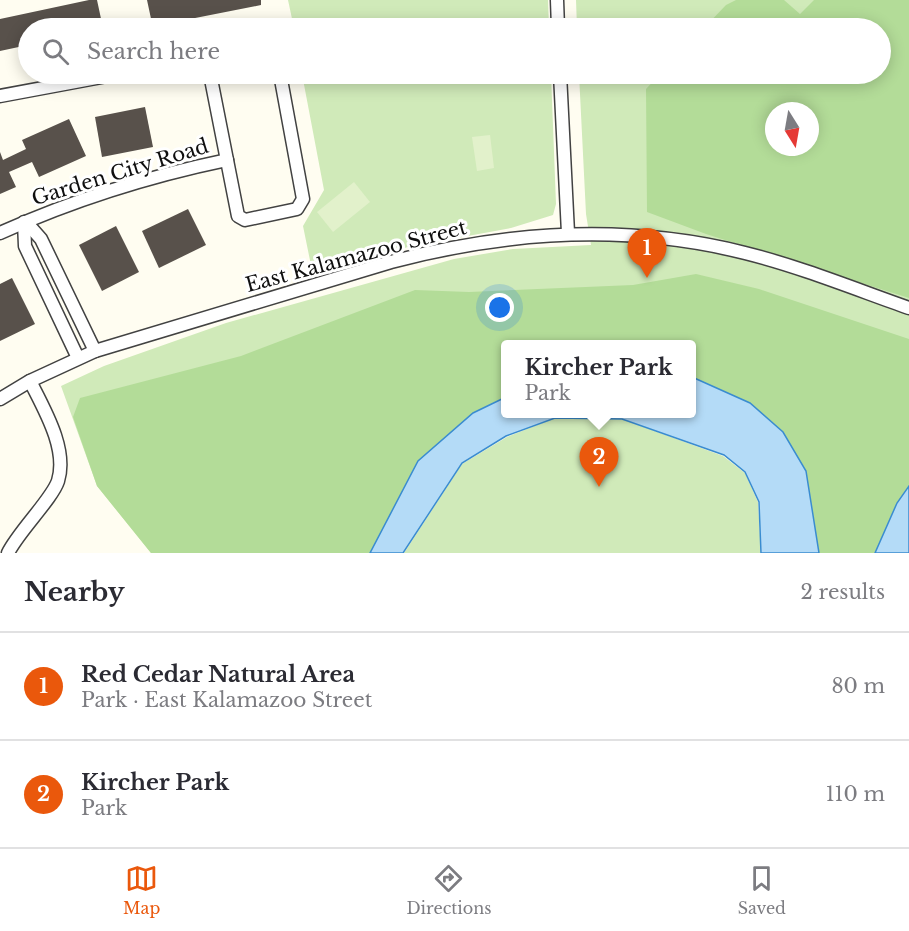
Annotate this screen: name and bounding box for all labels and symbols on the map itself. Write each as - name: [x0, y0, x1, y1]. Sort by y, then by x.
- north arrow: [765, 102, 819, 156]
- street label: Garden City Road: [29, 134, 211, 210]
- street label: East Kalamazoo Street: [243, 215, 470, 297]
- pin: 1: [628, 228, 666, 278]
- your location: [485, 293, 514, 322]
- pin: 2: [580, 438, 618, 487]

